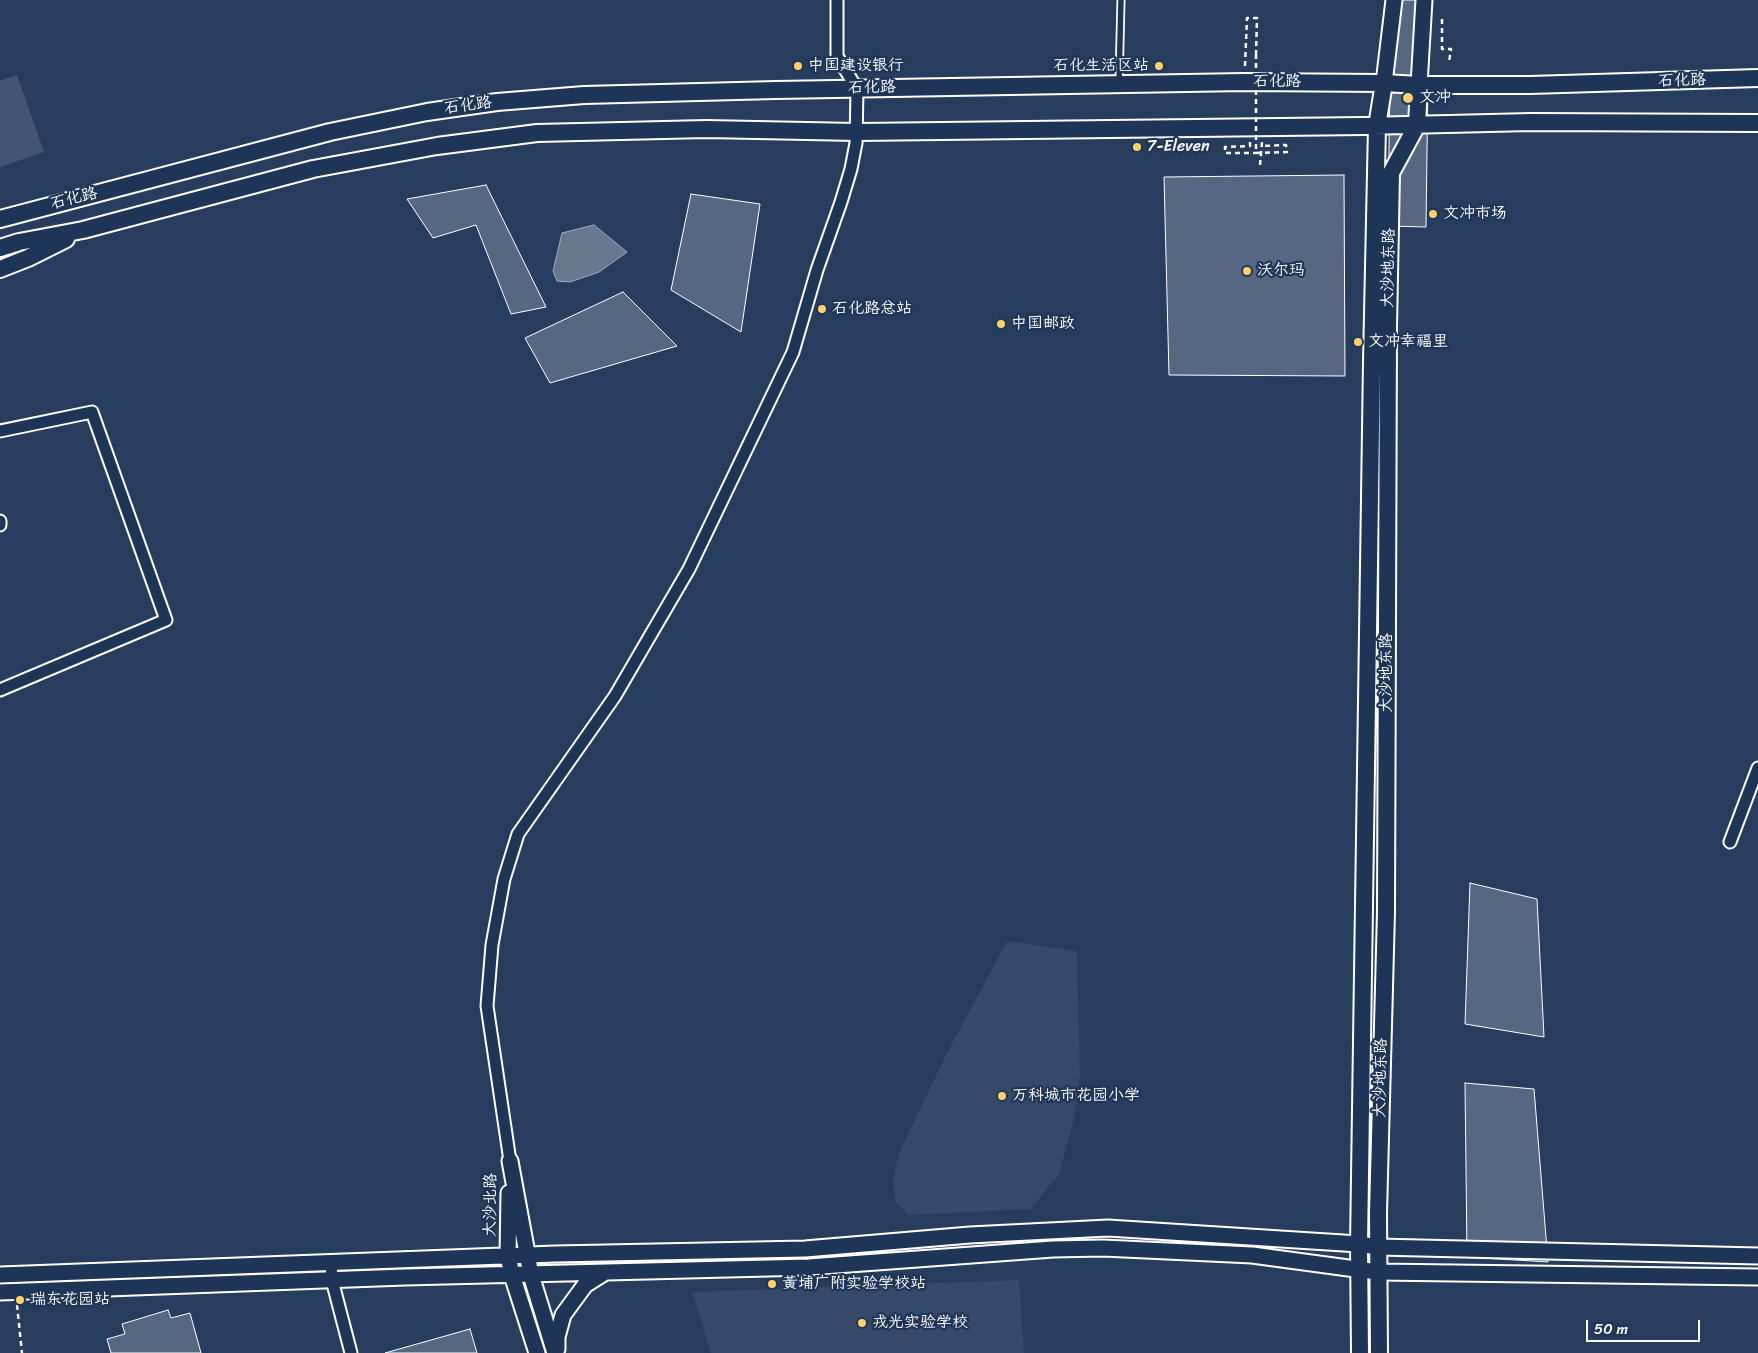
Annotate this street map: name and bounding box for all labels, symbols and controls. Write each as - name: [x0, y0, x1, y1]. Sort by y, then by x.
- place label: 中国建设银行: [808, 56, 904, 76]
- place label: 石化生活区站: [1053, 56, 1149, 76]
- marker: 中国建设银行: [792, 60, 804, 72]
- marker: 石化生活区站: [1153, 60, 1165, 72]
- street label: 石化路: [1658, 71, 1706, 91]
- street label: 石化路: [1253, 72, 1301, 92]
- street label: 石化路: [848, 78, 896, 98]
- place label: 文冲: [1419, 88, 1451, 108]
- marker: 文冲: [1401, 91, 1415, 105]
- street label: 石化路: [443, 93, 493, 119]
- place label: 7-Eleven: [1147, 137, 1210, 157]
- marker: 7-Eleven: [1131, 141, 1143, 153]
- street label: 石化路: [48, 184, 100, 214]
- place label: 文冲市场: [1443, 204, 1507, 224]
- marker: 文冲市场: [1427, 208, 1439, 220]
- street label: 大沙地东路: [1379, 228, 1399, 308]
- place label: 沃尔玛: [1257, 261, 1305, 281]
- marker: 沃尔玛: [1241, 265, 1253, 277]
- place label: 石化路总站: [832, 299, 912, 319]
- marker: 石化路总站: [816, 303, 828, 315]
- place label: 中国邮政: [1011, 314, 1075, 334]
- marker: 中国邮政: [995, 318, 1007, 330]
- place label: 文冲幸福里: [1368, 332, 1448, 352]
- marker: 文冲幸福里: [1352, 336, 1364, 348]
- street label: 大沙地东路: [1377, 633, 1397, 713]
- street label: 大沙地东路: [1371, 1038, 1391, 1118]
- place label: 万科城市花园小学: [1012, 1086, 1140, 1106]
- marker: 万科城市花园小学: [996, 1090, 1008, 1102]
- street label: 大沙北路: [481, 1173, 501, 1237]
- place label: 黄埔广附实验学校站: [782, 1274, 926, 1294]
- marker: 黄埔广附实验学校站: [766, 1278, 778, 1290]
- place label: 瑞东花园站: [30, 1290, 110, 1310]
- marker: 瑞东花园站: [14, 1294, 26, 1306]
- scale bar: [1588, 1310, 1702, 1342]
- place label: 戎光实验学校: [872, 1313, 968, 1333]
- text: 50 m: [1594, 1316, 1628, 1342]
- marker: 戎光实验学校: [856, 1317, 868, 1329]

